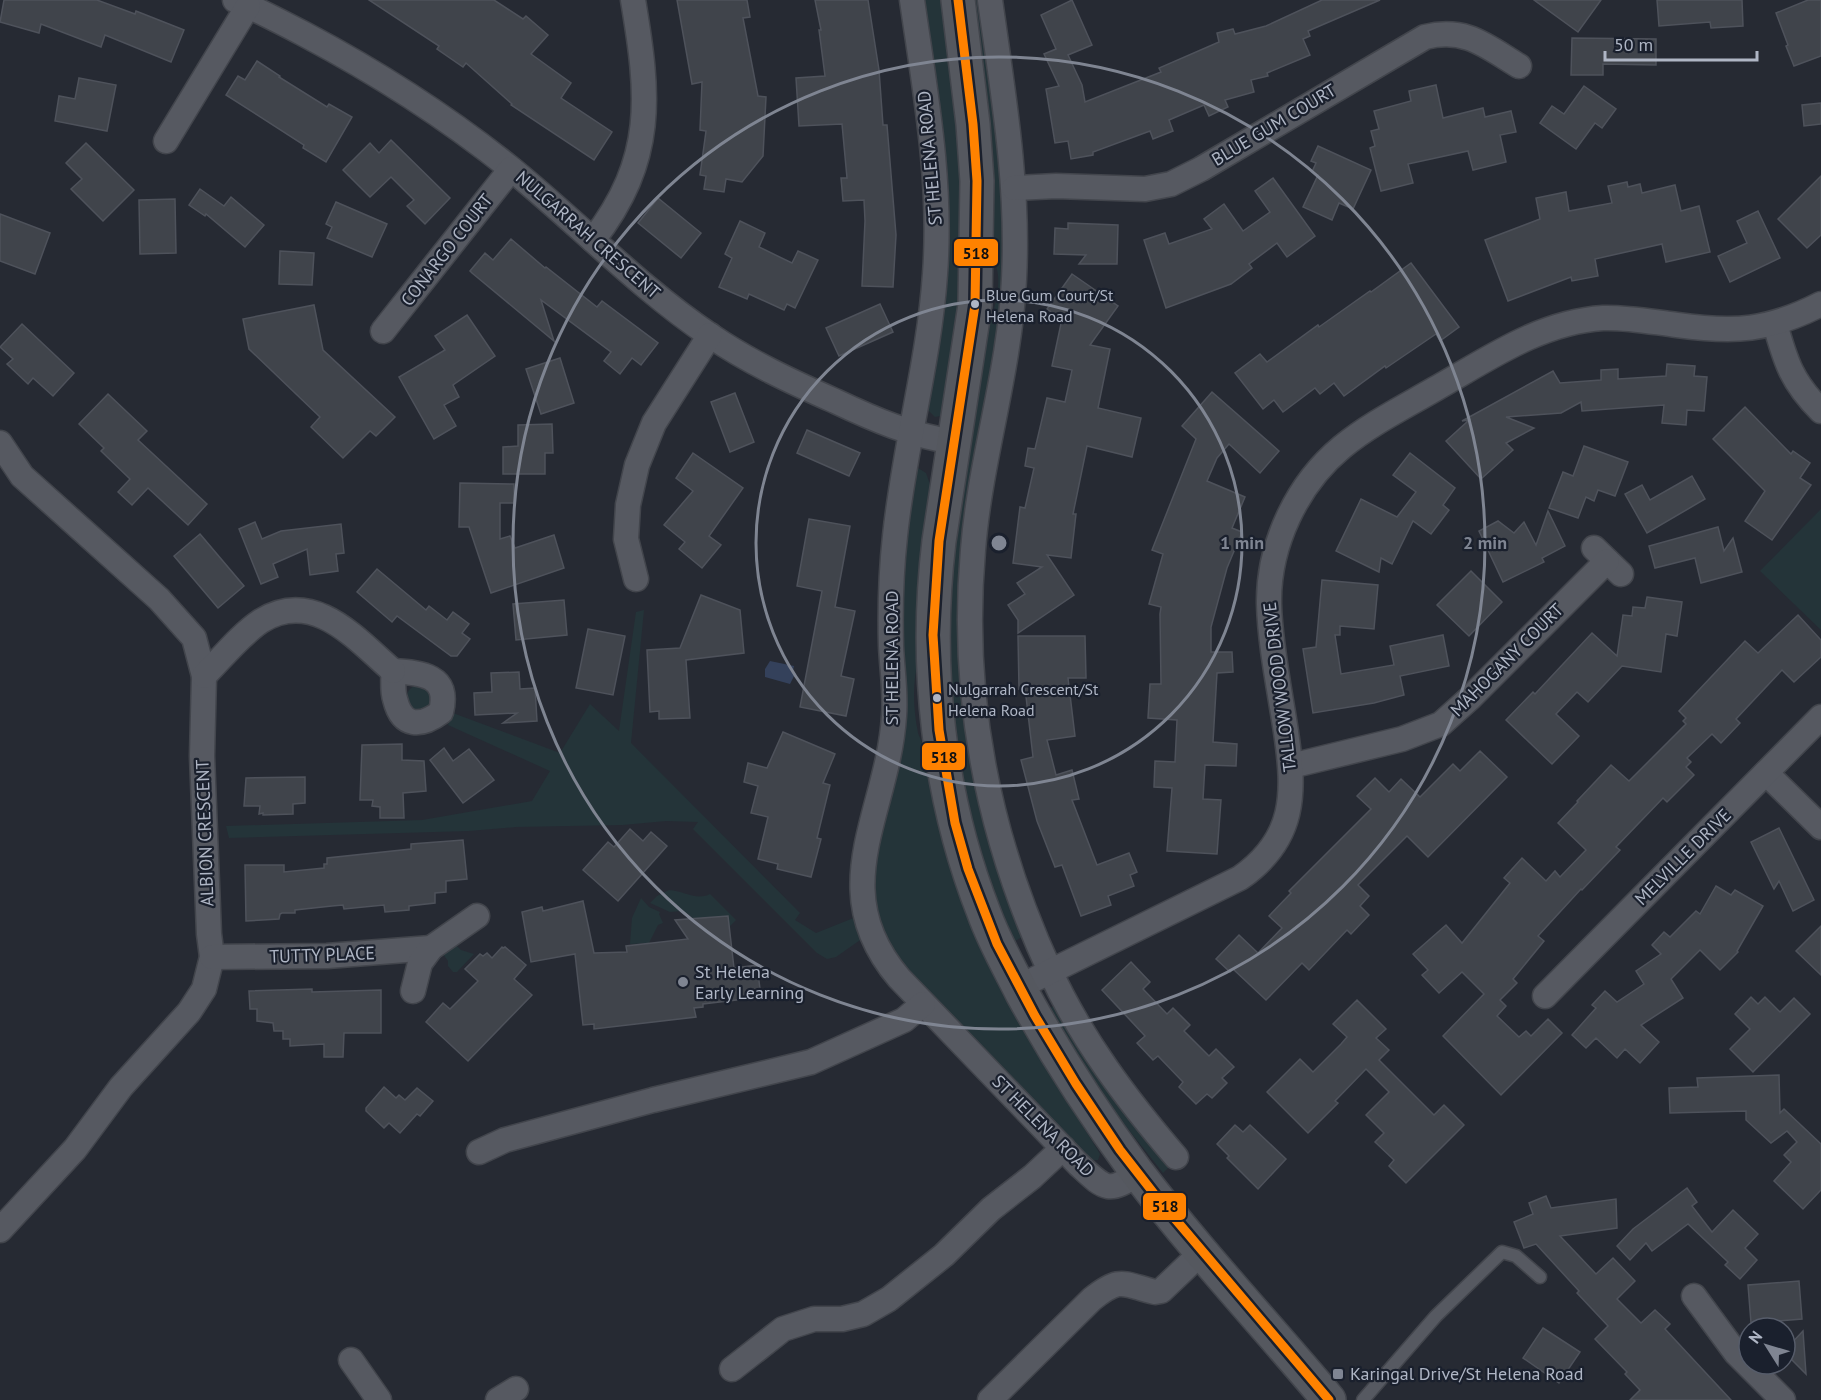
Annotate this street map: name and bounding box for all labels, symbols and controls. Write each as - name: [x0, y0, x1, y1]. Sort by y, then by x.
- scale bar: [1605, 24, 1756, 62]
- text: 50 m: [1614, 33, 1653, 56]
- street label: BLUE GUM COURT: [1207, 78, 1340, 171]
- street label: ST HELENA ROAD: [912, 90, 947, 226]
- street label: NULGARRAH CRESCENT: [511, 166, 665, 304]
- street label: CONARGO COURT: [396, 189, 498, 310]
- line badge: 518: [953, 238, 999, 267]
- text: 518: [962, 243, 990, 263]
- place label: Blue Gum Court/St Helena Road: [986, 285, 1114, 326]
- marker: Blue Gum Court/St Helena Road: [969, 298, 981, 310]
- text: 1 min: [1220, 531, 1264, 554]
- text: 2 min: [1463, 531, 1507, 554]
- centre of rings: [989, 533, 1009, 553]
- street label: ST HELENA ROAD: [880, 590, 903, 726]
- street label: MAHOGANY COURT: [1445, 598, 1568, 721]
- street label: TALLOW WOOD DRIVE: [1258, 601, 1301, 773]
- place label: Nulgarrah Crescent/St Helena Road: [948, 679, 1099, 720]
- marker: Nulgarrah Crescent/St Helena Road: [931, 692, 943, 704]
- line badge: 518: [921, 742, 966, 771]
- text: 518: [930, 747, 958, 767]
- street label: ALBION CRESCENT: [190, 759, 219, 907]
- street label: MELVILLE DRIVE: [1629, 803, 1736, 910]
- street label: TUTTY PLACE: [269, 941, 375, 968]
- place label: St Helena Early Learning: [695, 960, 804, 1004]
- marker: St Helena Early Learning: [676, 975, 690, 989]
- street label: ST HELENA ROAD: [987, 1070, 1099, 1182]
- line badge: 518: [1142, 1192, 1187, 1221]
- text: 518: [1151, 1196, 1179, 1216]
- north arrow: [1737, 1316, 1797, 1376]
- text: N: [1744, 1327, 1766, 1347]
- place label: Karingal Drive/St Helena Road: [1350, 1362, 1583, 1385]
- marker: Karingal Drive/St Helena Road: [1331, 1367, 1345, 1381]

